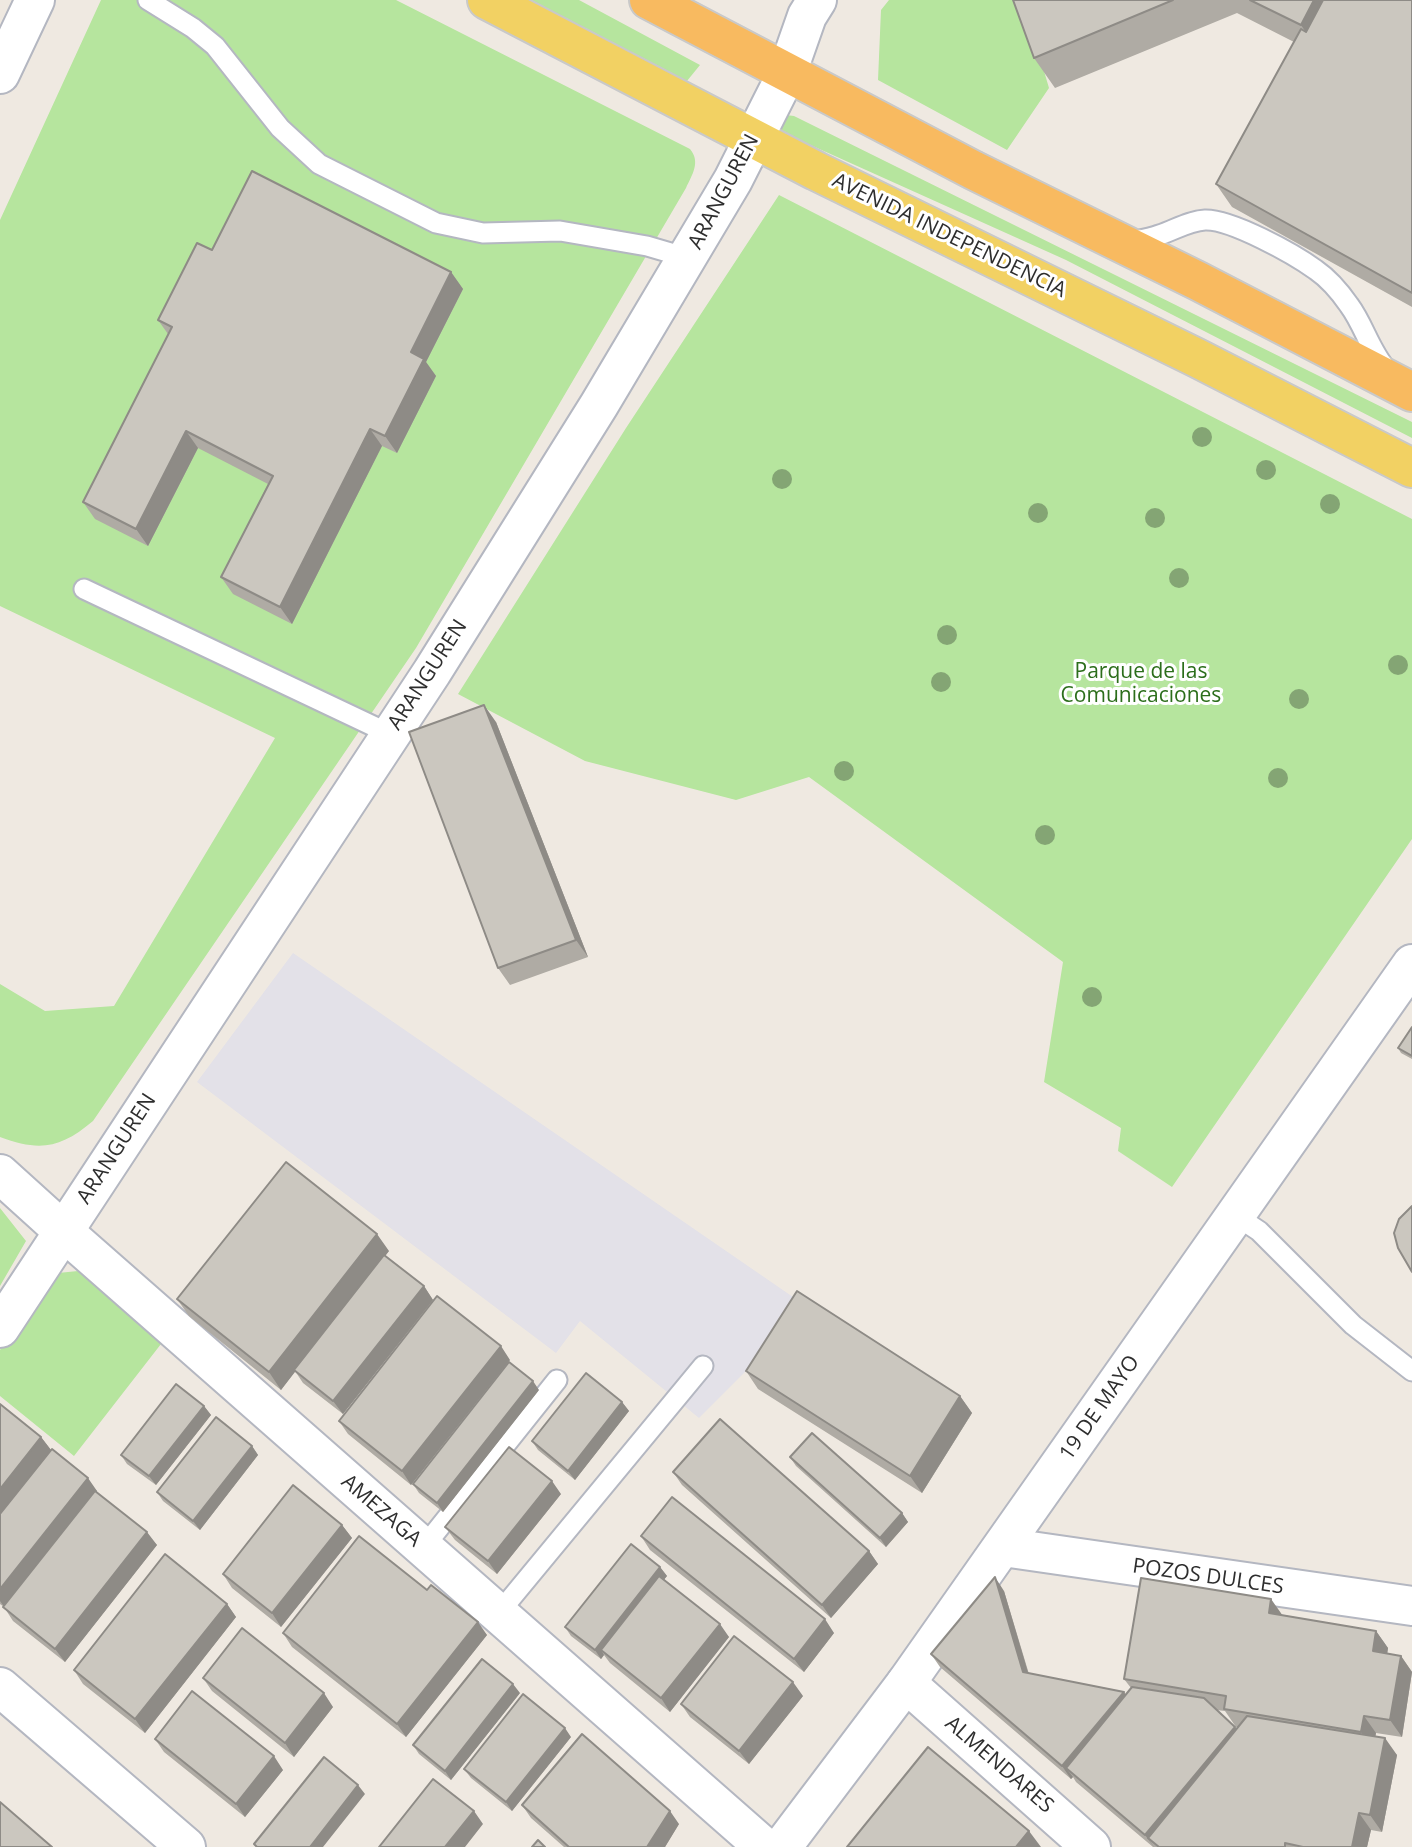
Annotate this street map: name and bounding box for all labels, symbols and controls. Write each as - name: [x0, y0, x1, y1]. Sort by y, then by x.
- street label: ARANGUREN: [683, 130, 765, 254]
- street label: AVENIDA INDEPENDENCIA: [828, 168, 1070, 304]
- street label: ARANGUREN: [383, 615, 473, 735]
- park label: Parque de las Comunicaciones: [1061, 659, 1221, 709]
- street label: ARANGUREN: [72, 1089, 162, 1209]
- street label: 19 DE MAYO: [1055, 1351, 1145, 1465]
- street label: AMEZAGA: [336, 1469, 426, 1553]
- street label: POZOS DULCES: [1131, 1554, 1285, 1600]
- street label: ALMENDARES: [940, 1711, 1058, 1819]

